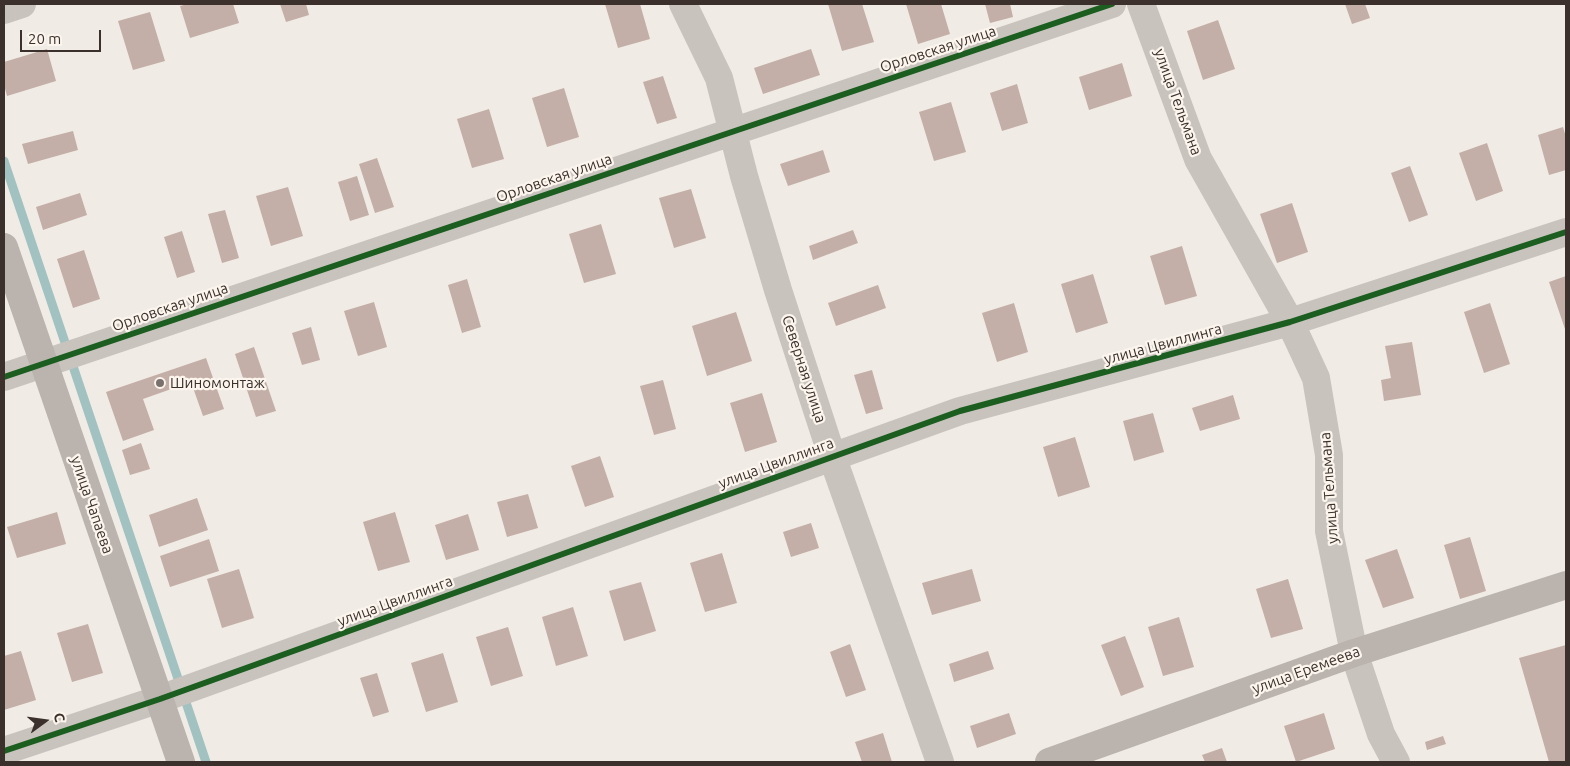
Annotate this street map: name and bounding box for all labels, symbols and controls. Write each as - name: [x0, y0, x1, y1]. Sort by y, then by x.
- scale bar: [22, 20, 104, 52]
- street label: Орловская улица: [878, 22, 998, 76]
- text: 20 m: [28, 30, 61, 47]
- street label: улица Тельмана: [1150, 46, 1206, 158]
- street label: Орловская улица: [494, 150, 614, 206]
- street label: Орловская улица: [110, 279, 230, 335]
- street label: Северная улица: [778, 313, 830, 425]
- street label: улица Цвиллинга: [1102, 320, 1224, 368]
- place label: Шиномонтаж: [170, 374, 265, 392]
- marker: Шиномонтаж: [154, 377, 166, 389]
- street label: улица Тельмана: [1316, 431, 1342, 545]
- street label: улица Цвиллинга: [716, 434, 836, 492]
- street label: улица Чапаева: [67, 454, 117, 556]
- street label: улица Цвиллинга: [335, 572, 455, 630]
- street label: улица Еремеева: [1250, 642, 1362, 698]
- north arrow: [20, 696, 70, 746]
- text: С: [51, 711, 68, 724]

